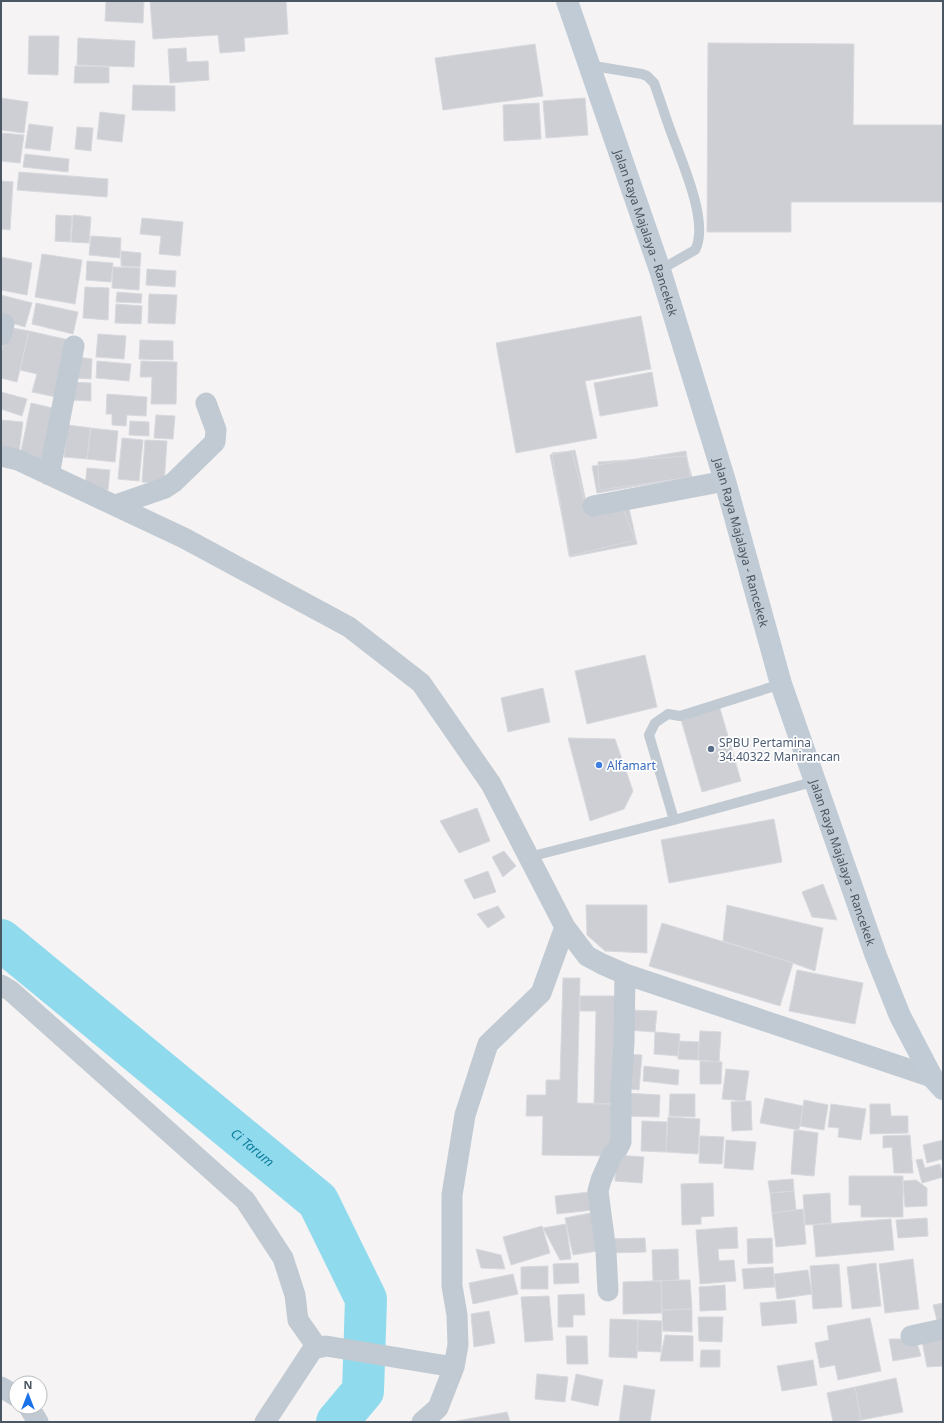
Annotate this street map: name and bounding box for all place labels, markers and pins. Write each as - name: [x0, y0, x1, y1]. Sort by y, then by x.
- place label: SPBU Pertamina 34.40322 Manirancan: [719, 734, 840, 765]
- marker: SPBU Pertamina 34.40322 Manirancan: [706, 744, 716, 754]
- place label: Alfamart: [607, 757, 657, 774]
- marker: Alfamart: [594, 760, 604, 770]

